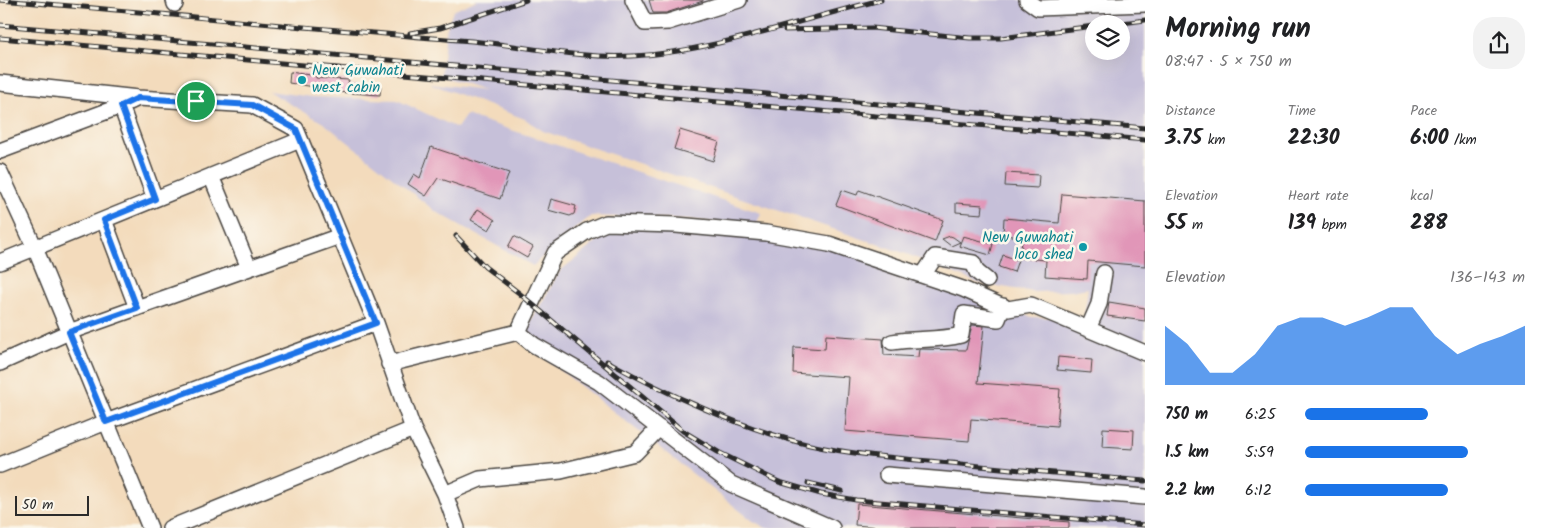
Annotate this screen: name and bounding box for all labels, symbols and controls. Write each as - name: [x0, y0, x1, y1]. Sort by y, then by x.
- text: Morning run: [1165, 7, 1311, 52]
- map controls: [1085, 15, 1130, 60]
- button: layers: [1085, 15, 1130, 60]
- button: share: [1473, 17, 1525, 69]
- text: 08:47 · 5 × 750 m: [1165, 49, 1292, 74]
- place label: New Guwahati west cabin: [312, 59, 404, 100]
- marker: New Guwahati west cabin: [296, 74, 308, 86]
- pin: [175, 80, 217, 122]
- icon: arrive: [182, 87, 210, 115]
- text: Distance: [1165, 100, 1215, 122]
- text: Time: [1288, 100, 1316, 122]
- text: Pace: [1410, 100, 1437, 122]
- text: 3.75: [1165, 122, 1202, 155]
- text: 22:30: [1288, 122, 1340, 155]
- text: 6:00: [1410, 122, 1448, 155]
- text: km: [1202, 129, 1225, 151]
- text: /km: [1448, 129, 1477, 151]
- text: Elevation: [1165, 185, 1218, 207]
- text: Heart rate: [1288, 185, 1349, 207]
- text: kcal: [1410, 185, 1433, 207]
- text: 55: [1165, 207, 1186, 240]
- text: 139: [1288, 207, 1316, 240]
- text: 288: [1410, 207, 1447, 240]
- text: m: [1186, 214, 1203, 236]
- text: bpm: [1316, 214, 1347, 236]
- place label: New Guwahati loco shed: [982, 226, 1074, 267]
- marker: New Guwahati loco shed: [1077, 241, 1089, 253]
- text: Elevation: [1165, 265, 1226, 290]
- text: 136–143 m: [1450, 265, 1525, 290]
- text: 750 m: [1165, 402, 1208, 427]
- text: 6:25: [1245, 402, 1276, 427]
- text: 1.5 km: [1165, 440, 1209, 465]
- text: 5:59: [1245, 440, 1274, 465]
- text: 2.2 km: [1165, 478, 1215, 503]
- text: 6:12: [1245, 478, 1272, 503]
- scale bar: [15, 493, 89, 516]
- text: 50 m: [22, 494, 53, 516]

